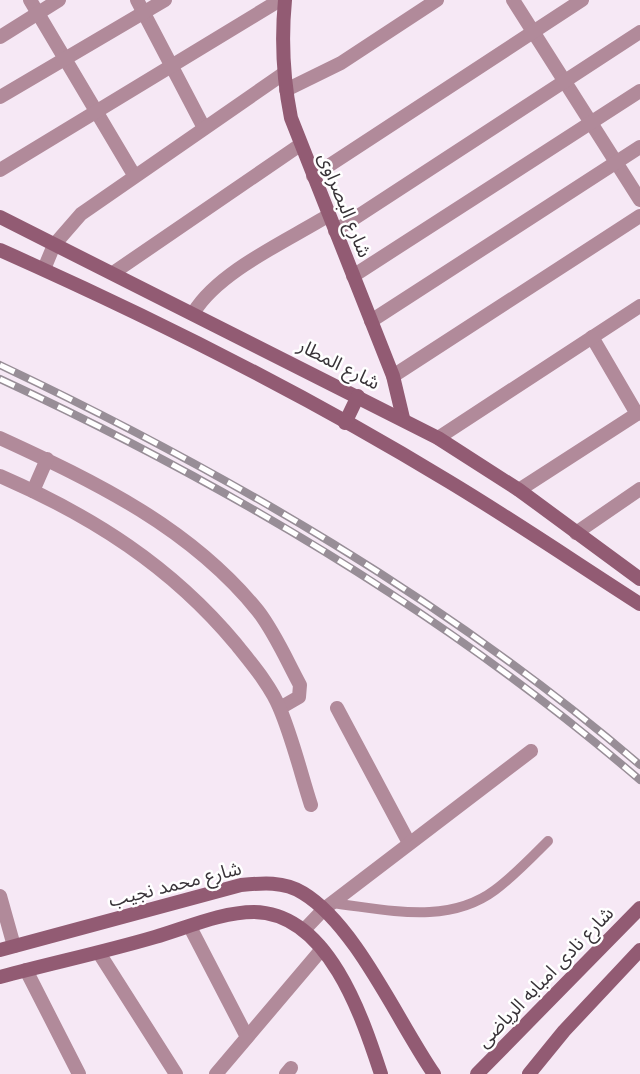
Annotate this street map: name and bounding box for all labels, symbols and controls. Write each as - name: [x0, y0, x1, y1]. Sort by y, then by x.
- street label: شارع البصراوى: [312, 149, 376, 261]
- street label: شارع المطار: [292, 333, 384, 396]
- street label: شارع محمد نجيب: [106, 856, 244, 914]
- street label: شارع نادى امبابه الرياضى: [472, 902, 620, 1054]

